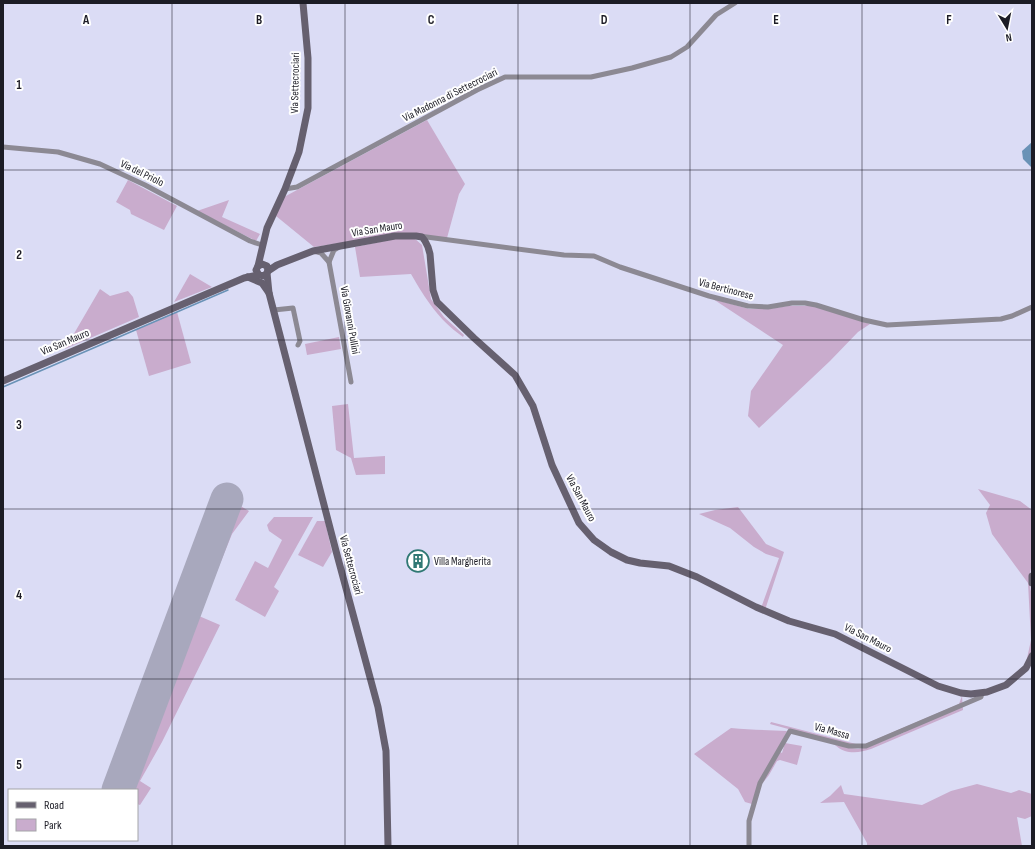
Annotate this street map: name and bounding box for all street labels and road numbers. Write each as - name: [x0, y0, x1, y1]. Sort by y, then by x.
- street label: Via Settecrociari: [288, 52, 302, 114]
- street label: Via Madonna di Settecrociari: [400, 65, 500, 125]
- street label: Via del Priolo: [118, 157, 166, 189]
- street label: Via San Mauro: [351, 219, 404, 239]
- street label: Via Bertinorese: [697, 275, 755, 303]
- street label: Via Giovanni Pullini: [338, 285, 362, 355]
- street label: Via San Mauro: [39, 326, 92, 358]
- street label: Via San Mauro: [563, 472, 599, 524]
- street label: Via Settecrociari: [337, 534, 365, 596]
- street label: Via San Mauro: [842, 621, 894, 656]
- street label: Via Massa: [813, 720, 851, 742]

